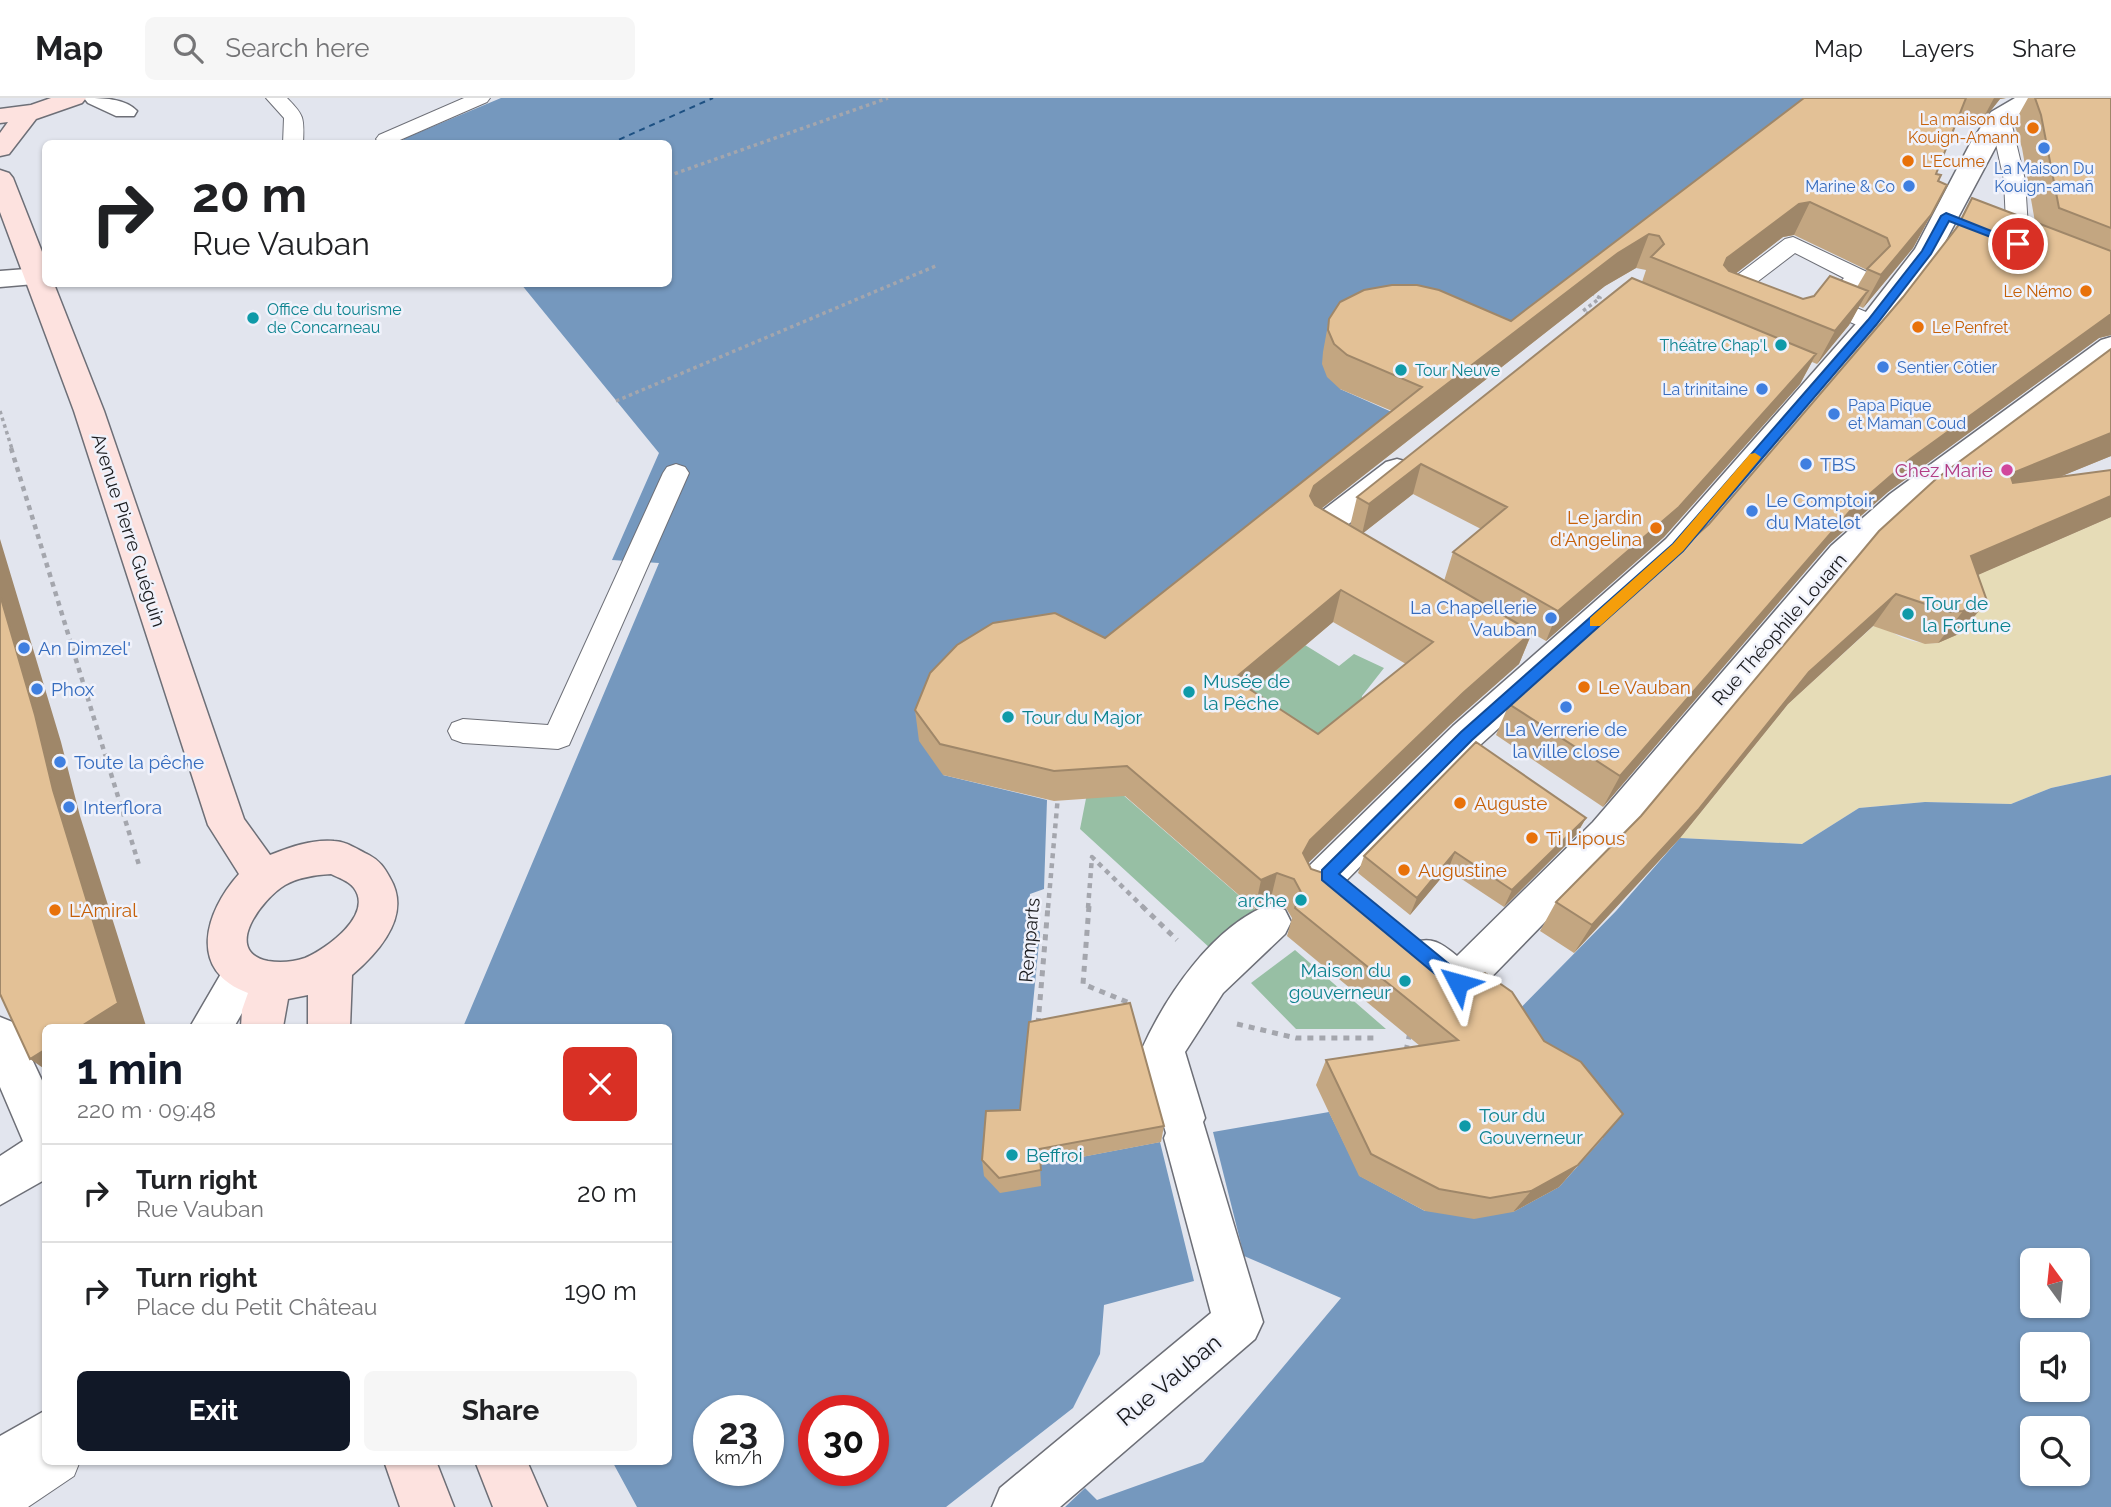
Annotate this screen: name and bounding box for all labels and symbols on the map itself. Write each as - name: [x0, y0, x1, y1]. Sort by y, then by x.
- place label: La maison du Kouign-Amann: [1908, 110, 2019, 147]
- marker: La maison du Kouign-Amann: [2025, 120, 2041, 136]
- marker: La Maison Du Kouign-amañ: [2036, 140, 2052, 156]
- place label: L'Ecume: [1922, 152, 1985, 171]
- marker: L'Ecume: [1900, 153, 1916, 169]
- place label: La Maison Du Kouign-amañ: [1994, 159, 2094, 196]
- place label: Marine & Co: [1805, 177, 1895, 196]
- marker: Marine & Co: [1901, 178, 1917, 194]
- pin: [1988, 214, 2048, 274]
- place label: Le Némo: [2004, 282, 2072, 301]
- marker: Le Némo: [2078, 283, 2094, 299]
- place label: Office du tourisme de Concarneau: [267, 300, 402, 337]
- marker: Office du tourisme de Concarneau: [245, 310, 261, 326]
- place label: Le Penfret: [1932, 318, 2009, 337]
- marker: Le Penfret: [1910, 319, 1926, 335]
- place label: Théâtre Chap'l: [1660, 336, 1768, 355]
- marker: Théâtre Chap'l: [1773, 337, 1789, 353]
- place label: Sentier Côtier: [1897, 358, 1998, 377]
- marker: Sentier Côtier: [1875, 359, 1891, 375]
- place label: Tour Neuve: [1415, 361, 1500, 380]
- marker: Tour Neuve: [1393, 362, 1409, 378]
- place label: La trinitaine: [1662, 380, 1748, 399]
- marker: La trinitaine: [1754, 381, 1770, 397]
- place label: Papa Pique et Maman Coud: [1848, 396, 1966, 433]
- marker: Papa Pique et Maman Coud: [1826, 406, 1842, 422]
- street label: Avenue Pierre Guéguin: [87, 431, 171, 629]
- place label: TBS: [1820, 453, 1856, 475]
- marker: TBS: [1798, 456, 1814, 472]
- place label: Chez Marie: [1895, 459, 1993, 481]
- marker: Chez Marie: [1999, 462, 2015, 478]
- place label: Le Comptoir du Matelot: [1766, 489, 1875, 533]
- marker: Le Comptoir du Matelot: [1744, 503, 1760, 519]
- place label: Le jardin d'Angelina: [1550, 506, 1642, 550]
- marker: Le jardin d'Angelina: [1648, 520, 1664, 536]
- street label: Rue Théophile Louarn: [1707, 549, 1851, 709]
- place label: Tour de la Fortune: [1922, 592, 2011, 636]
- place label: La Chapellerie Vauban: [1410, 596, 1537, 640]
- marker: Tour de la Fortune: [1900, 606, 1916, 622]
- marker: La Chapellerie Vauban: [1543, 610, 1559, 626]
- place label: An Dimzel': [38, 637, 131, 659]
- marker: An Dimzel': [16, 640, 32, 656]
- place label: Musée de la Pêche: [1203, 670, 1290, 714]
- place label: Le Vauban: [1598, 676, 1691, 698]
- place label: Phox: [51, 678, 95, 700]
- marker: Le Vauban: [1576, 679, 1592, 695]
- marker: Phox: [29, 681, 45, 697]
- marker: Musée de la Pêche: [1181, 684, 1197, 700]
- marker: La Verrerie de la ville close: [1558, 699, 1574, 715]
- place label: Tour du Major: [1022, 706, 1143, 728]
- marker: Tour du Major: [1000, 709, 1016, 725]
- place label: La Verrerie de la ville close: [1505, 718, 1627, 762]
- place label: Toute la pêche: [74, 751, 204, 773]
- marker: Toute la pêche: [52, 754, 68, 770]
- place label: Auguste: [1474, 792, 1547, 814]
- marker: Auguste: [1452, 795, 1468, 811]
- place label: Interflora: [83, 796, 162, 818]
- marker: Interflora: [61, 799, 77, 815]
- place label: Ti Lipous: [1546, 827, 1625, 849]
- marker: Ti Lipous: [1524, 830, 1540, 846]
- place label: Augustine: [1418, 859, 1507, 881]
- marker: Augustine: [1396, 862, 1412, 878]
- place label: arche: [1238, 889, 1287, 911]
- marker: arche: [1293, 892, 1309, 908]
- street label: Remparts: [1014, 897, 1044, 983]
- place label: L'Amiral: [69, 899, 138, 921]
- marker: L'Amiral: [47, 902, 63, 918]
- position arrow: [1421, 946, 1495, 1020]
- place label: Maison du gouverneur: [1289, 959, 1391, 1003]
- marker: Maison du gouverneur: [1397, 973, 1413, 989]
- place label: Tour du Gouverneur: [1479, 1104, 1583, 1148]
- marker: Tour du Gouverneur: [1457, 1118, 1473, 1134]
- place label: Beffroi: [1026, 1144, 1083, 1166]
- marker: Beffroi: [1004, 1147, 1020, 1163]
- north arrow: [2020, 1248, 2090, 1318]
- street label: Rue Vauban: [1111, 1328, 1226, 1431]
- speed limit sign: 30: [798, 1395, 889, 1486]

